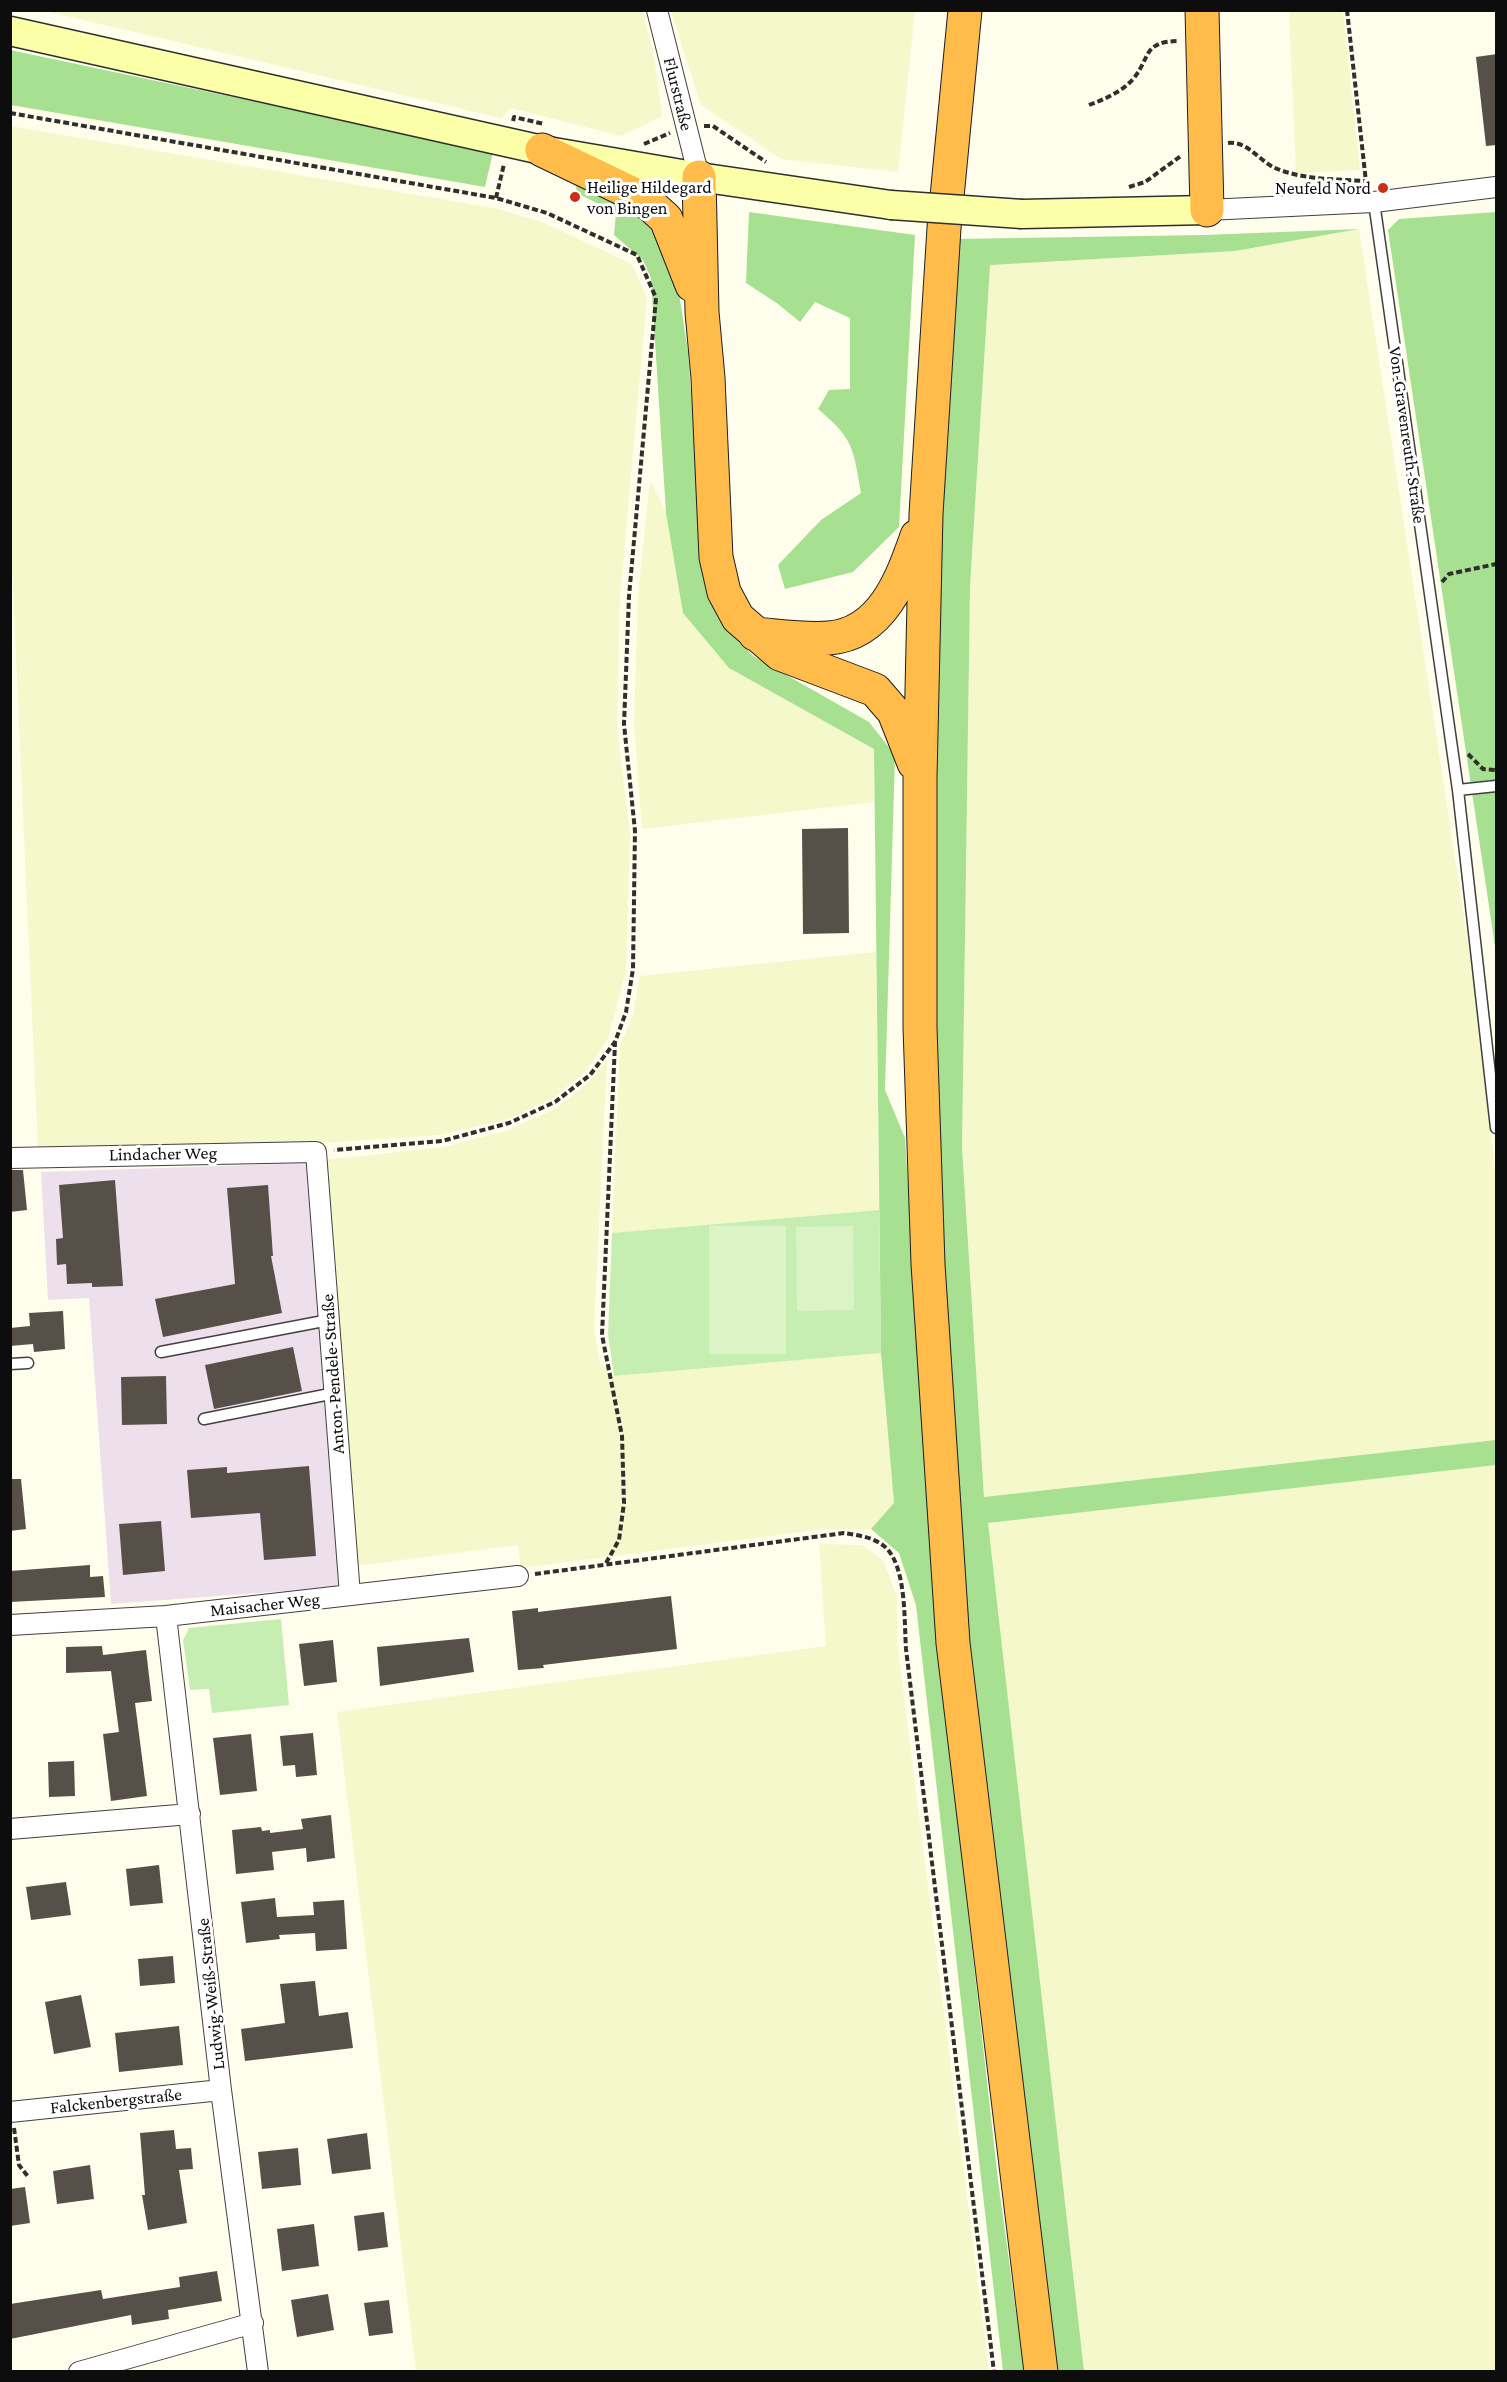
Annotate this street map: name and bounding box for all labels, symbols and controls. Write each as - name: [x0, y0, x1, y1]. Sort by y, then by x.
- street label: Flurstraße: [658, 55, 698, 133]
- place label: Heilige Hildegard von Bingen: [587, 176, 712, 219]
- place label: Neufeld Nord: [1275, 177, 1371, 199]
- marker: Neufeld Nord: [1376, 181, 1390, 195]
- marker: Heilige Hildegard von Bingen: [568, 190, 582, 204]
- street label: Von-Gravenreuth-Straße: [1384, 345, 1430, 525]
- street label: Lindacher Weg: [109, 1142, 217, 1166]
- street label: Anton-Pendele-Straße: [317, 1293, 349, 1455]
- street label: Maisacher Weg: [209, 1588, 321, 1622]
- street label: Ludwig-Weiß-Straße: [192, 1917, 230, 2071]
- street label: Falckenbergstraße: [49, 2083, 183, 2119]

